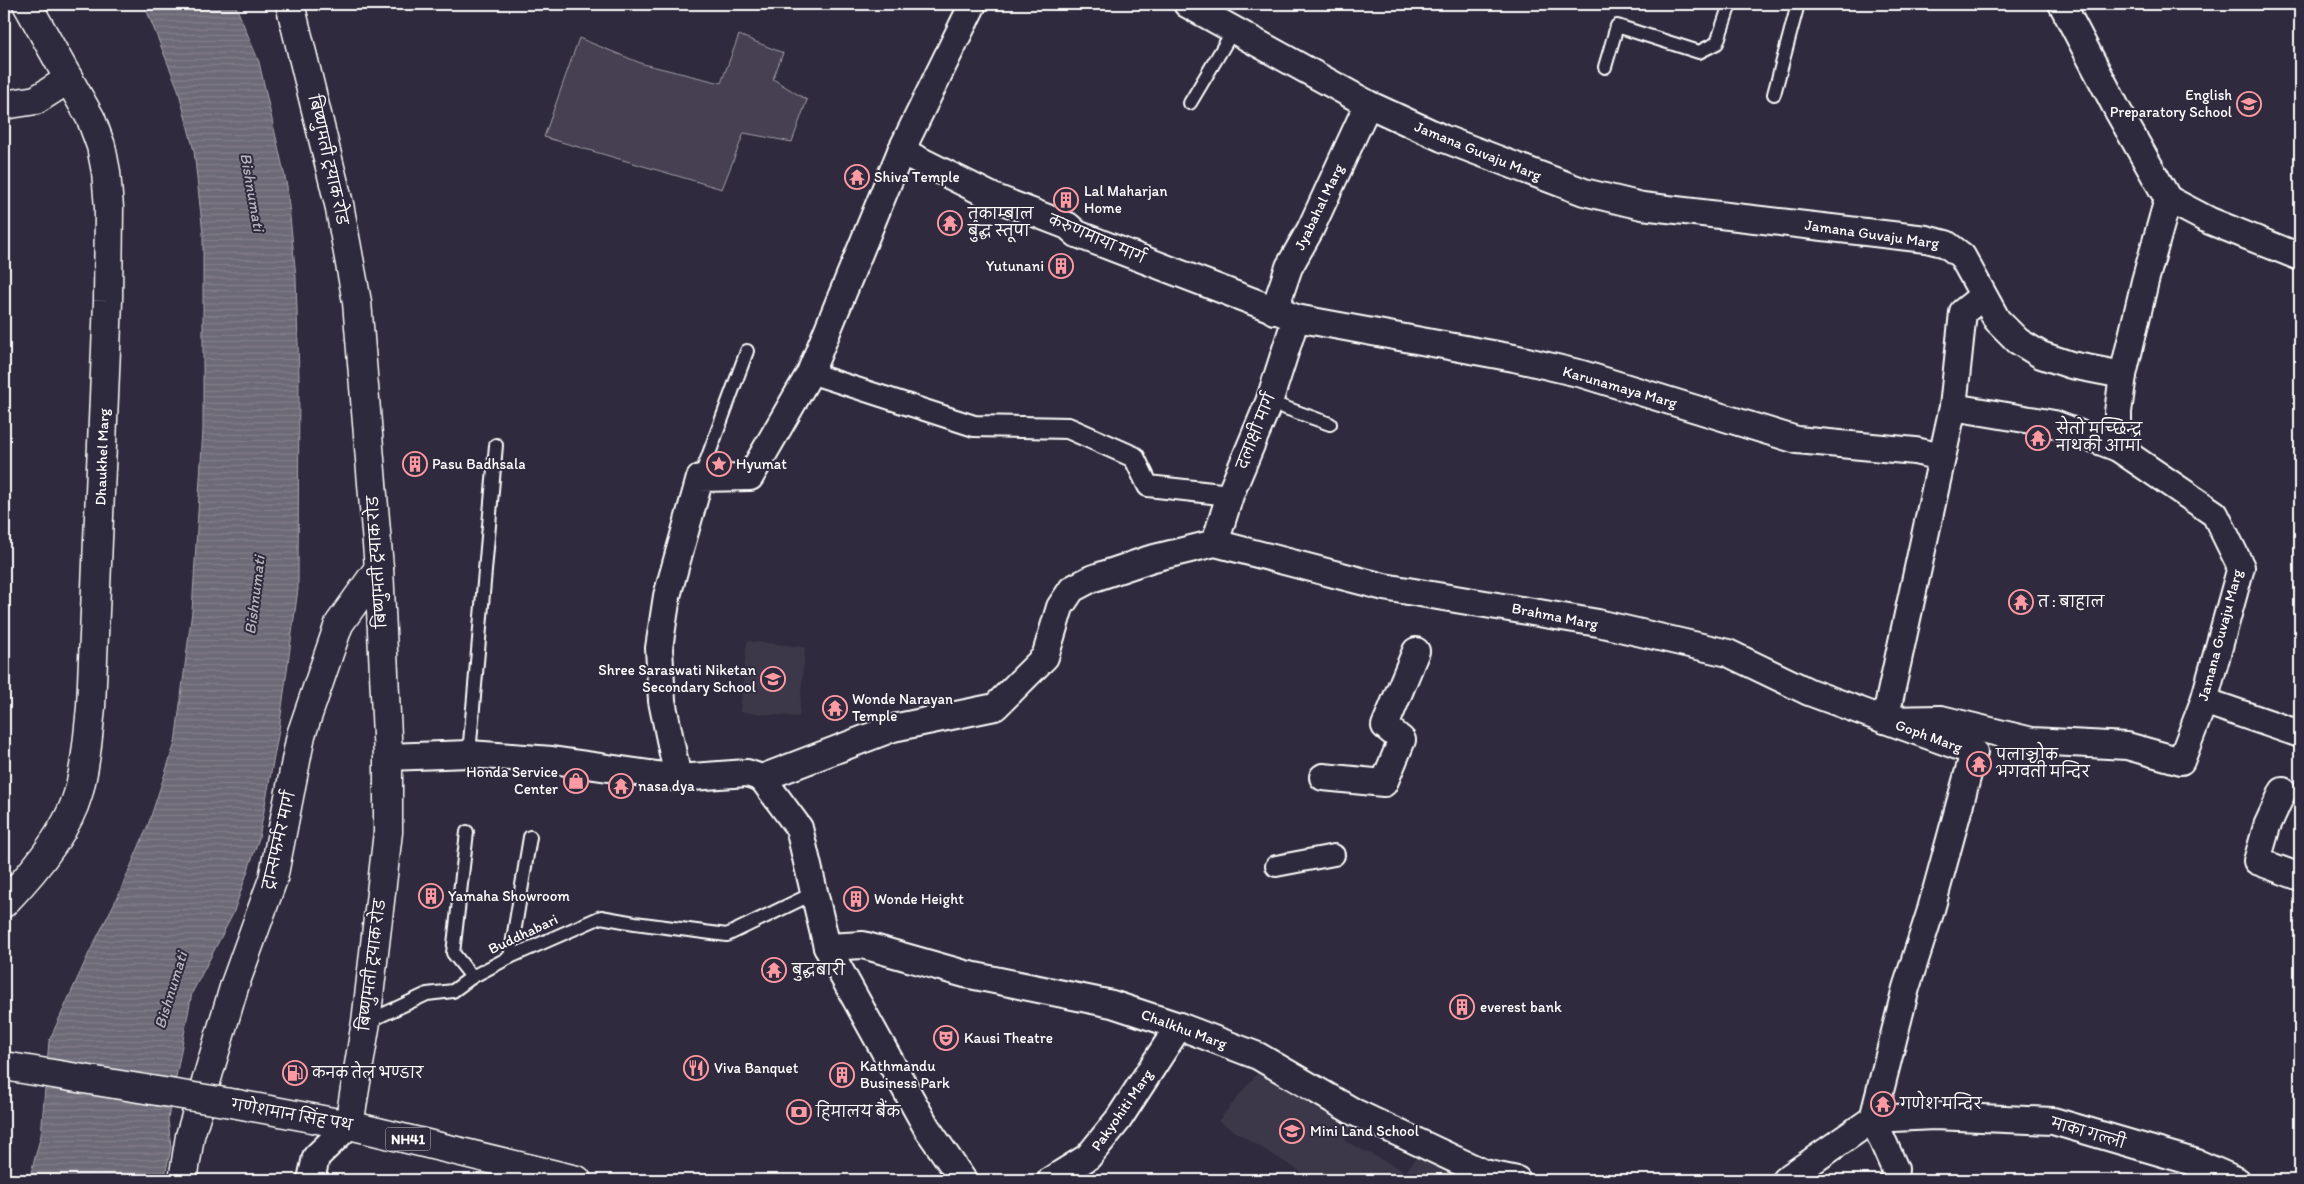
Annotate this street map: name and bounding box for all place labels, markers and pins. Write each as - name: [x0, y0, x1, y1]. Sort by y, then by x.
- place label: English Preparatory School: [2110, 86, 2233, 121]
- school or university icon: English Preparatory School: [2236, 91, 2262, 117]
- temple icon: Shiva Temple: [844, 164, 870, 190]
- place label: Shiva Temple: [874, 168, 960, 186]
- place label: Lal Maharjan Home: [1084, 182, 1167, 217]
- building icon: Lal Maharjan Home: [1053, 187, 1079, 213]
- place label: तुकाम्बाल बुद्ध स्तूपा: [967, 205, 1035, 243]
- temple icon: तुकाम्बाल बुद्ध स्तूपा: [937, 210, 963, 236]
- building icon: Yutunani: [1048, 253, 1074, 279]
- place label: Yutunani: [986, 257, 1044, 275]
- place label: सेतो मच्छिन्द्र नाथकी आमा: [2055, 415, 2144, 455]
- temple icon: सेतो मच्छिन्द्र नाथकी आमा: [2025, 425, 2051, 451]
- building icon: Pasu Badhsala: [402, 451, 428, 477]
- place icon: Hyumat: [706, 451, 732, 477]
- place label: Pasu Badhsala: [432, 455, 526, 473]
- place label: Hyumat: [736, 455, 787, 473]
- temple icon: त : बाहाल: [2008, 589, 2034, 615]
- place label: त : बाहाल: [2037, 593, 2105, 611]
- place label: Shree Saraswati Niketan Secondary School: [598, 661, 757, 696]
- school or university icon: Shree Saraswati Niketan Secondary School: [760, 666, 786, 692]
- place label: Wonde Narayan Temple: [852, 690, 953, 725]
- temple icon: Wonde Narayan Temple: [822, 695, 848, 721]
- place label: पलाञ्चोक भगवती मन्दिर: [1995, 741, 2090, 781]
- temple icon: पलाञ्चोक भगवती मन्दिर: [1966, 751, 1992, 777]
- place label: Honda Service Center: [466, 763, 558, 798]
- shop icon: Honda Service Center: [563, 768, 589, 794]
- temple icon: nasa dya: [608, 773, 634, 799]
- place label: nasa dya: [638, 777, 695, 795]
- building icon: Yamaha Showroom: [418, 883, 444, 909]
- building icon: Wonde Height: [843, 886, 869, 912]
- place label: Yamaha Showroom: [448, 887, 570, 905]
- place label: Wonde Height: [874, 890, 964, 908]
- temple icon: बुद्धबारी: [761, 957, 787, 983]
- place label: बुद्धबारी: [791, 958, 846, 981]
- building icon: everest bank: [1449, 994, 1475, 1020]
- place label: everest bank: [1480, 998, 1562, 1016]
- theatre icon: Kausi Theatre: [933, 1025, 959, 1051]
- place label: Kausi Theatre: [964, 1029, 1053, 1047]
- restaurant icon: Viva Banquet: [683, 1055, 709, 1081]
- place label: Kathmandu Business Park: [860, 1057, 950, 1092]
- place label: Viva Banquet: [714, 1059, 799, 1077]
- fuel station icon: कनक तेल भण्डार: [282, 1060, 308, 1086]
- place label: कनक तेल भण्डार: [311, 1061, 424, 1082]
- building icon: Kathmandu Business Park: [829, 1062, 855, 1088]
- place label: गणेश मन्दिर: [1899, 1090, 1983, 1113]
- temple icon: गणेश मन्दिर: [1870, 1091, 1896, 1117]
- place label: हिमालय बैंक: [815, 1098, 901, 1121]
- bank icon: हिमालय बैंक: [786, 1099, 812, 1125]
- school or university icon: Mini Land School: [1279, 1118, 1305, 1144]
- place label: Mini Land School: [1310, 1122, 1420, 1140]

